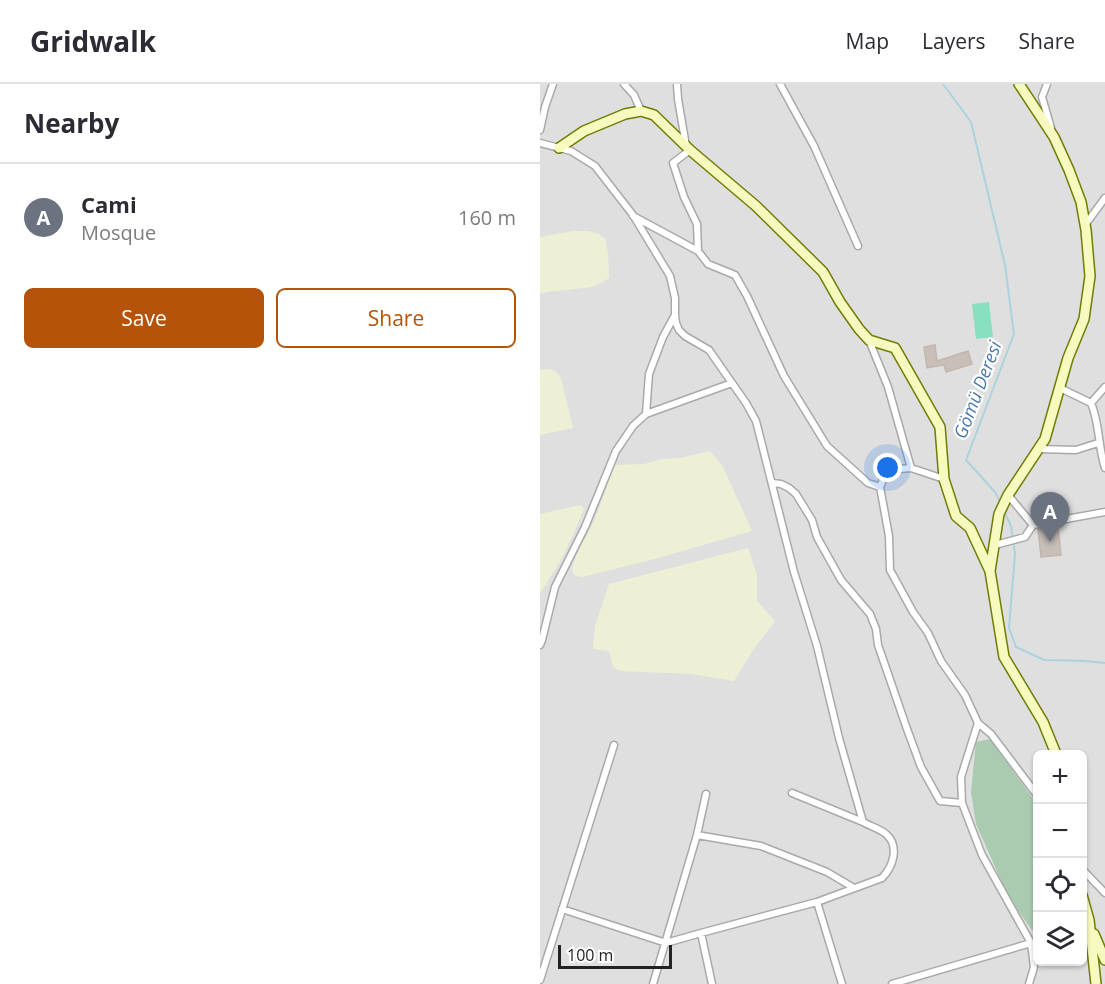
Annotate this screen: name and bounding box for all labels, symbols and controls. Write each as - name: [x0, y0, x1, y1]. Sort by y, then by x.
- text: Gridwalk: [30, 22, 156, 60]
- text: Map: [846, 27, 889, 55]
- text: Layers: [922, 27, 986, 55]
- text: Share: [1019, 27, 1075, 55]
- text: Nearby: [24, 105, 119, 141]
- text: Cami: [81, 189, 137, 219]
- text: A: [37, 204, 50, 231]
- text: 160 m: [458, 204, 516, 231]
- text: Mosque: [81, 219, 156, 246]
- button: Save: [24, 288, 264, 348]
- button: Share: [276, 288, 516, 348]
- water label: Gömü Deresi: [947, 337, 1007, 442]
- your location: [873, 453, 902, 482]
- pin: A: [1030, 492, 1070, 542]
- map controls: [1033, 750, 1087, 966]
- button: +: [1033, 750, 1087, 804]
- button: −: [1033, 804, 1087, 858]
- button: locate: [1033, 858, 1087, 912]
- button: layers: [1033, 912, 1087, 966]
- scale bar: [558, 942, 672, 970]
- text: 100 m: [567, 944, 613, 966]

